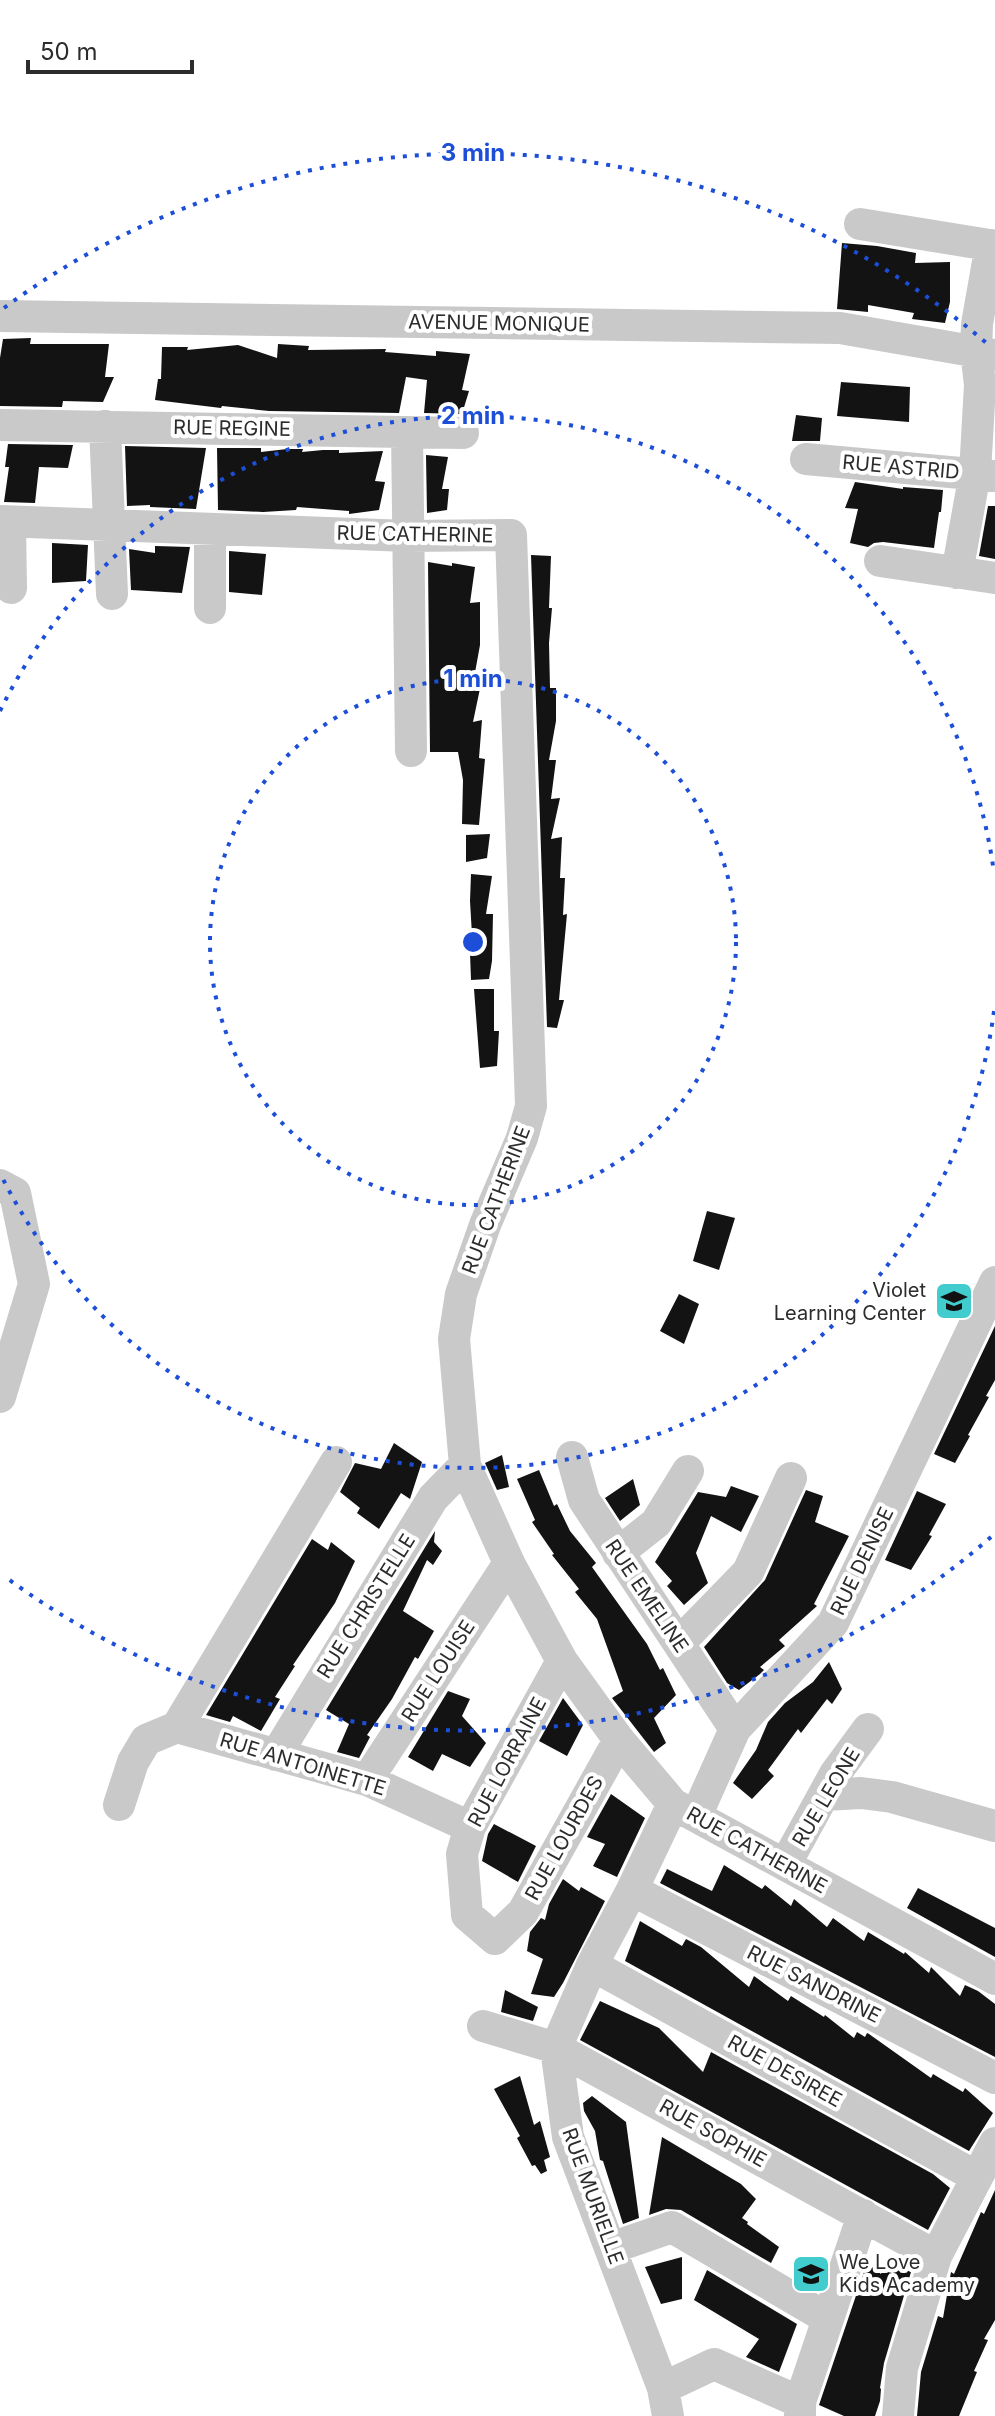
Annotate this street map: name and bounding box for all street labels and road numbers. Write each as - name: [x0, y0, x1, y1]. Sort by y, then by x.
- street label: AVENUE MONIQUE: [408, 309, 590, 337]
- street label: RUE REGINE: [173, 415, 291, 441]
- street label: RUE ASTRID: [841, 450, 961, 484]
- street label: RUE CATHERINE: [336, 521, 494, 547]
- street label: RUE CATHERINE: [457, 1122, 535, 1278]
- street label: RUE DENISE: [826, 1503, 898, 1619]
- street label: RUE CHRISTELLE: [312, 1529, 420, 1683]
- street label: RUE EMELINE: [600, 1535, 694, 1657]
- street label: RUE LOUISE: [396, 1616, 480, 1726]
- street label: RUE LORRAINE: [463, 1693, 551, 1831]
- street label: RUE ANTOINETTE: [217, 1727, 389, 1801]
- street label: RUE LEONE: [787, 1743, 865, 1851]
- street label: RUE LOURDES: [520, 1772, 608, 1904]
- street label: RUE CATHERINE: [683, 1801, 831, 1899]
- street label: RUE SANDRINE: [743, 1940, 885, 2028]
- street label: RUE DESIREE: [724, 2030, 846, 2112]
- street label: RUE SOPHIE: [655, 2094, 771, 2172]
- street label: RUE MURIELLE: [557, 2125, 629, 2267]

